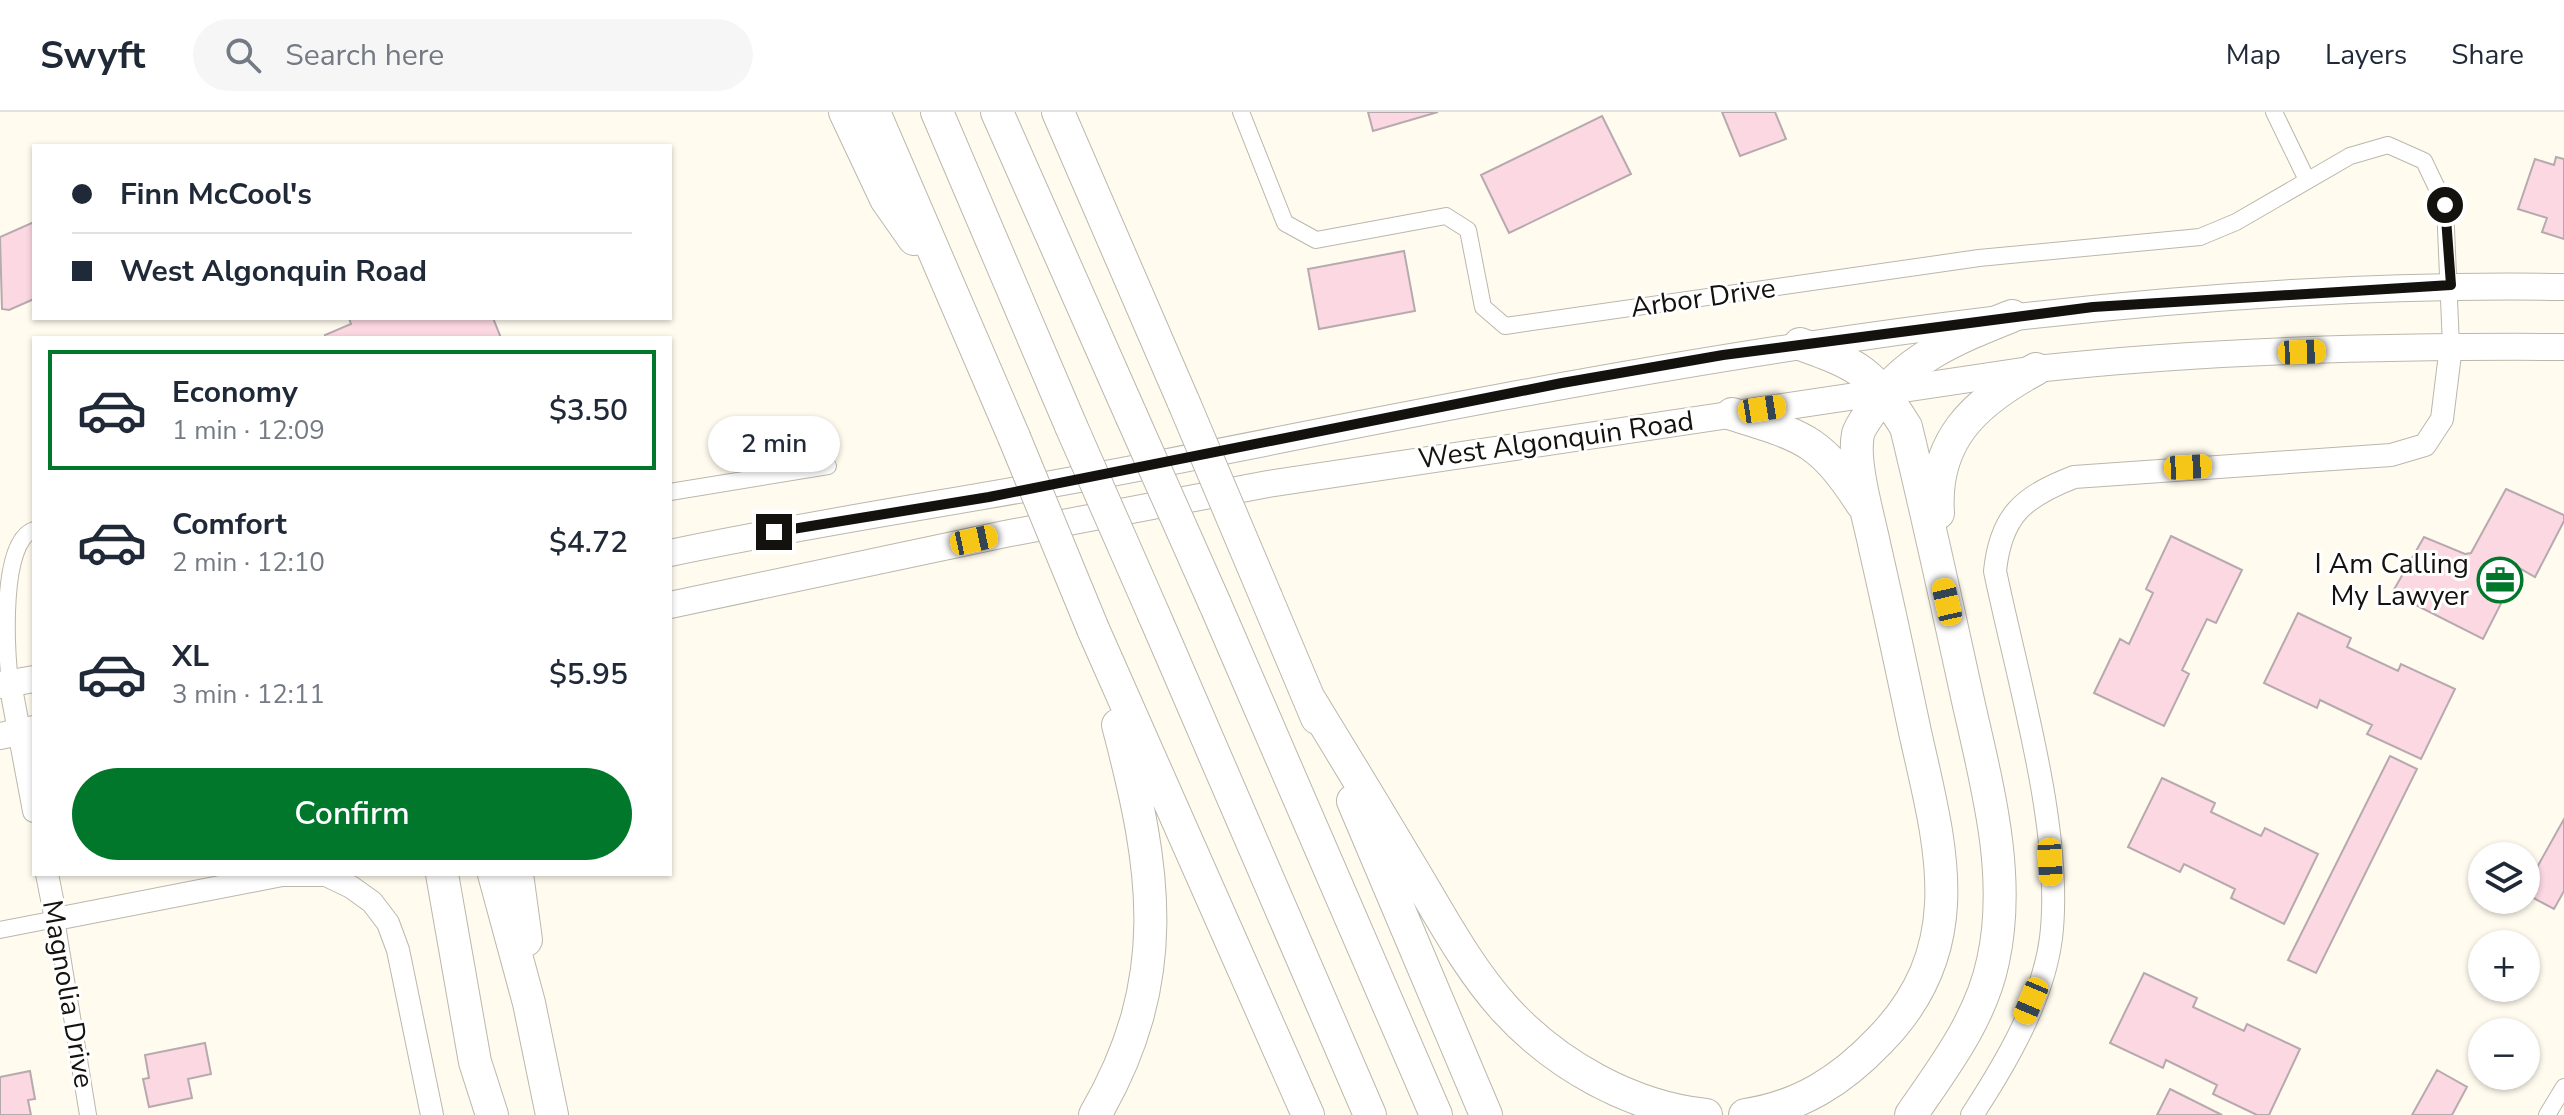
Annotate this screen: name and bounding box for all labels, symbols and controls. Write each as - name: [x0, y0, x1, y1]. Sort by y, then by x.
- search box: [193, 19, 753, 91]
- text: Swyft: [40, 30, 145, 81]
- icon: search: [221, 33, 265, 77]
- text: Search here: [285, 35, 444, 76]
- text: Map: [2226, 36, 2281, 74]
- text: Layers: [2325, 36, 2407, 74]
- text: Share: [2451, 36, 2524, 74]
- text: Finn McCool's: [120, 174, 312, 215]
- route start: [2427, 187, 2463, 223]
- text: West Algonquin Road: [120, 251, 427, 292]
- street label: Arbor Drive: [1628, 269, 1778, 327]
- car: [2278, 339, 2326, 365]
- text: Economy: [172, 372, 298, 413]
- icon: car: [76, 374, 148, 446]
- text: $3.50: [549, 390, 628, 431]
- car: [1736, 393, 1788, 425]
- street label: West Algonquin Road: [1416, 402, 1696, 478]
- text: 1 min · 12:09: [172, 413, 325, 448]
- callout: 2 min: [708, 416, 840, 472]
- text: 2 min: [741, 426, 807, 461]
- car: [2163, 454, 2213, 480]
- text: Comfort: [172, 504, 287, 545]
- icon: car: [76, 506, 148, 578]
- route end: [756, 514, 792, 550]
- text: $4.72: [549, 522, 628, 563]
- car: [948, 523, 1000, 557]
- text: 2 min · 12:10: [172, 545, 325, 580]
- place label: I Am Calling My Lawyer: [2314, 545, 2469, 615]
- office icon: I Am Calling My Lawyer: [2476, 556, 2524, 604]
- car: [1930, 576, 1964, 628]
- text: XL: [172, 636, 209, 677]
- icon: car: [76, 638, 148, 710]
- text: $5.95: [549, 654, 628, 695]
- text: 3 min · 12:11: [172, 677, 325, 712]
- button: Confirm: [72, 768, 632, 860]
- car: [2037, 837, 2063, 887]
- map controls: [2468, 842, 2540, 1090]
- button: layers: [2468, 842, 2540, 914]
- street label: Magnolia Drive: [33, 897, 103, 1091]
- button: +: [2468, 930, 2540, 1002]
- car: [2011, 974, 2051, 1028]
- button: −: [2468, 1018, 2540, 1090]

